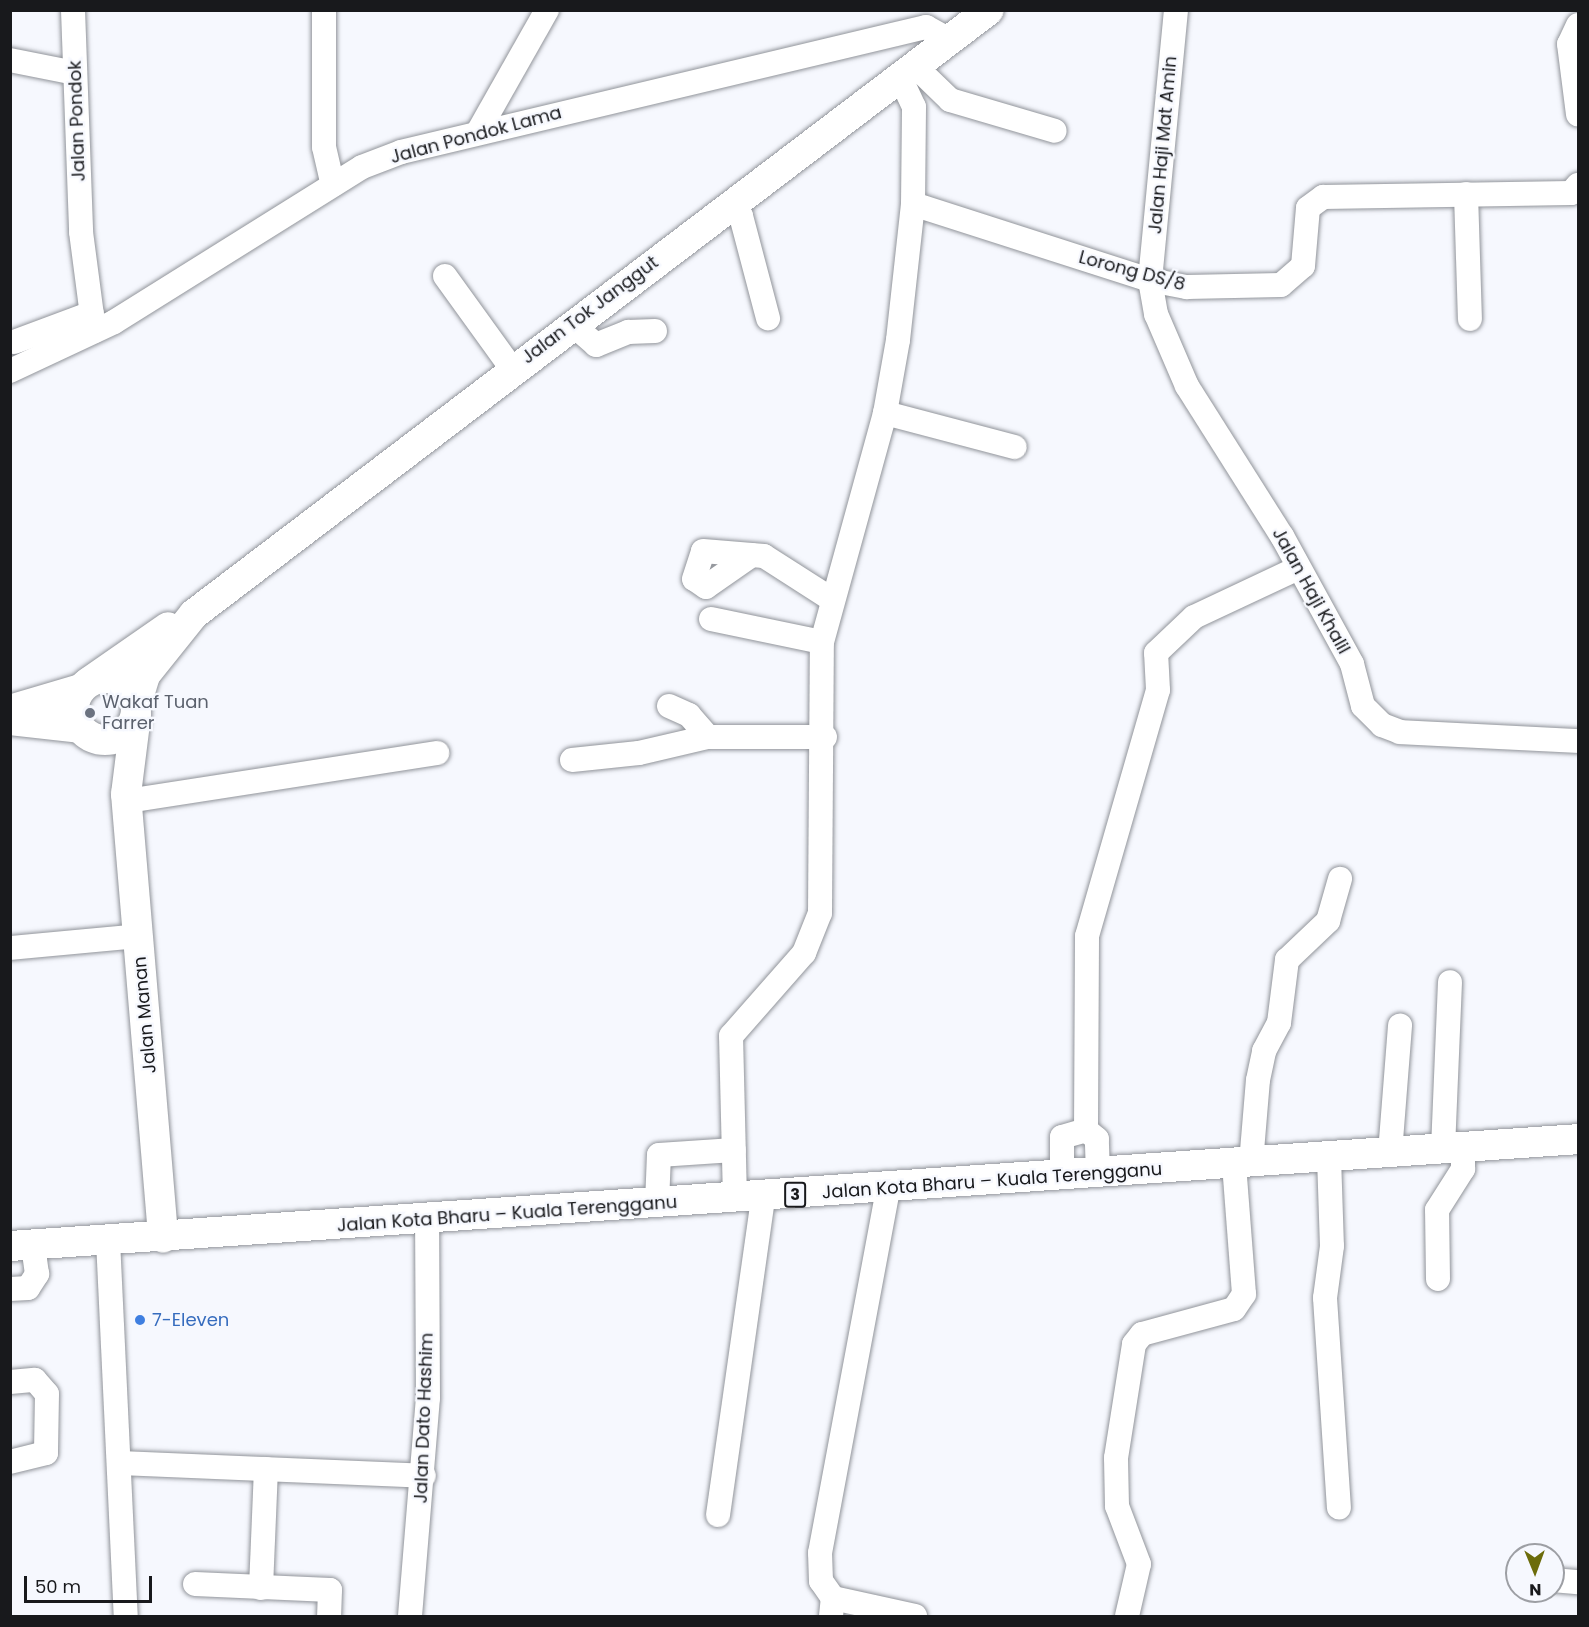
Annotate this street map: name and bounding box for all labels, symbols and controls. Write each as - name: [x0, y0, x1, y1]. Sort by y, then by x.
- street label: Jalan Haji Mat Amin: [1144, 55, 1182, 235]
- street label: Jalan Pondok: [64, 60, 90, 182]
- street label: Jalan Pondok Lama: [388, 102, 564, 168]
- street label: Lorong DS/8: [1076, 246, 1188, 296]
- street label: Jalan Tok Janggut: [517, 252, 663, 368]
- street label: Jalan Haji Khalil: [1267, 524, 1355, 658]
- place label: Wakaf Tuan Farrer: [102, 692, 209, 734]
- marker: Wakaf Tuan Farrer: [83, 706, 97, 720]
- street label: Jalan Manan: [129, 956, 161, 1074]
- street label: Jalan Kota Bharu – Kuala Terengganu: [821, 1158, 1163, 1204]
- road number: 3: [783, 1182, 807, 1208]
- street label: Jalan Kota Bharu – Kuala Terengganu: [336, 1191, 678, 1237]
- place label: 7-Eleven: [152, 1309, 229, 1331]
- marker: 7-Eleven: [133, 1313, 147, 1327]
- street label: Jalan Dato Hashim: [410, 1332, 438, 1504]
- north arrow: [1505, 1543, 1565, 1603]
- scale bar: [27, 1564, 154, 1602]
- text: 50 m: [35, 1574, 81, 1599]
- text: N: [1529, 1578, 1542, 1601]

